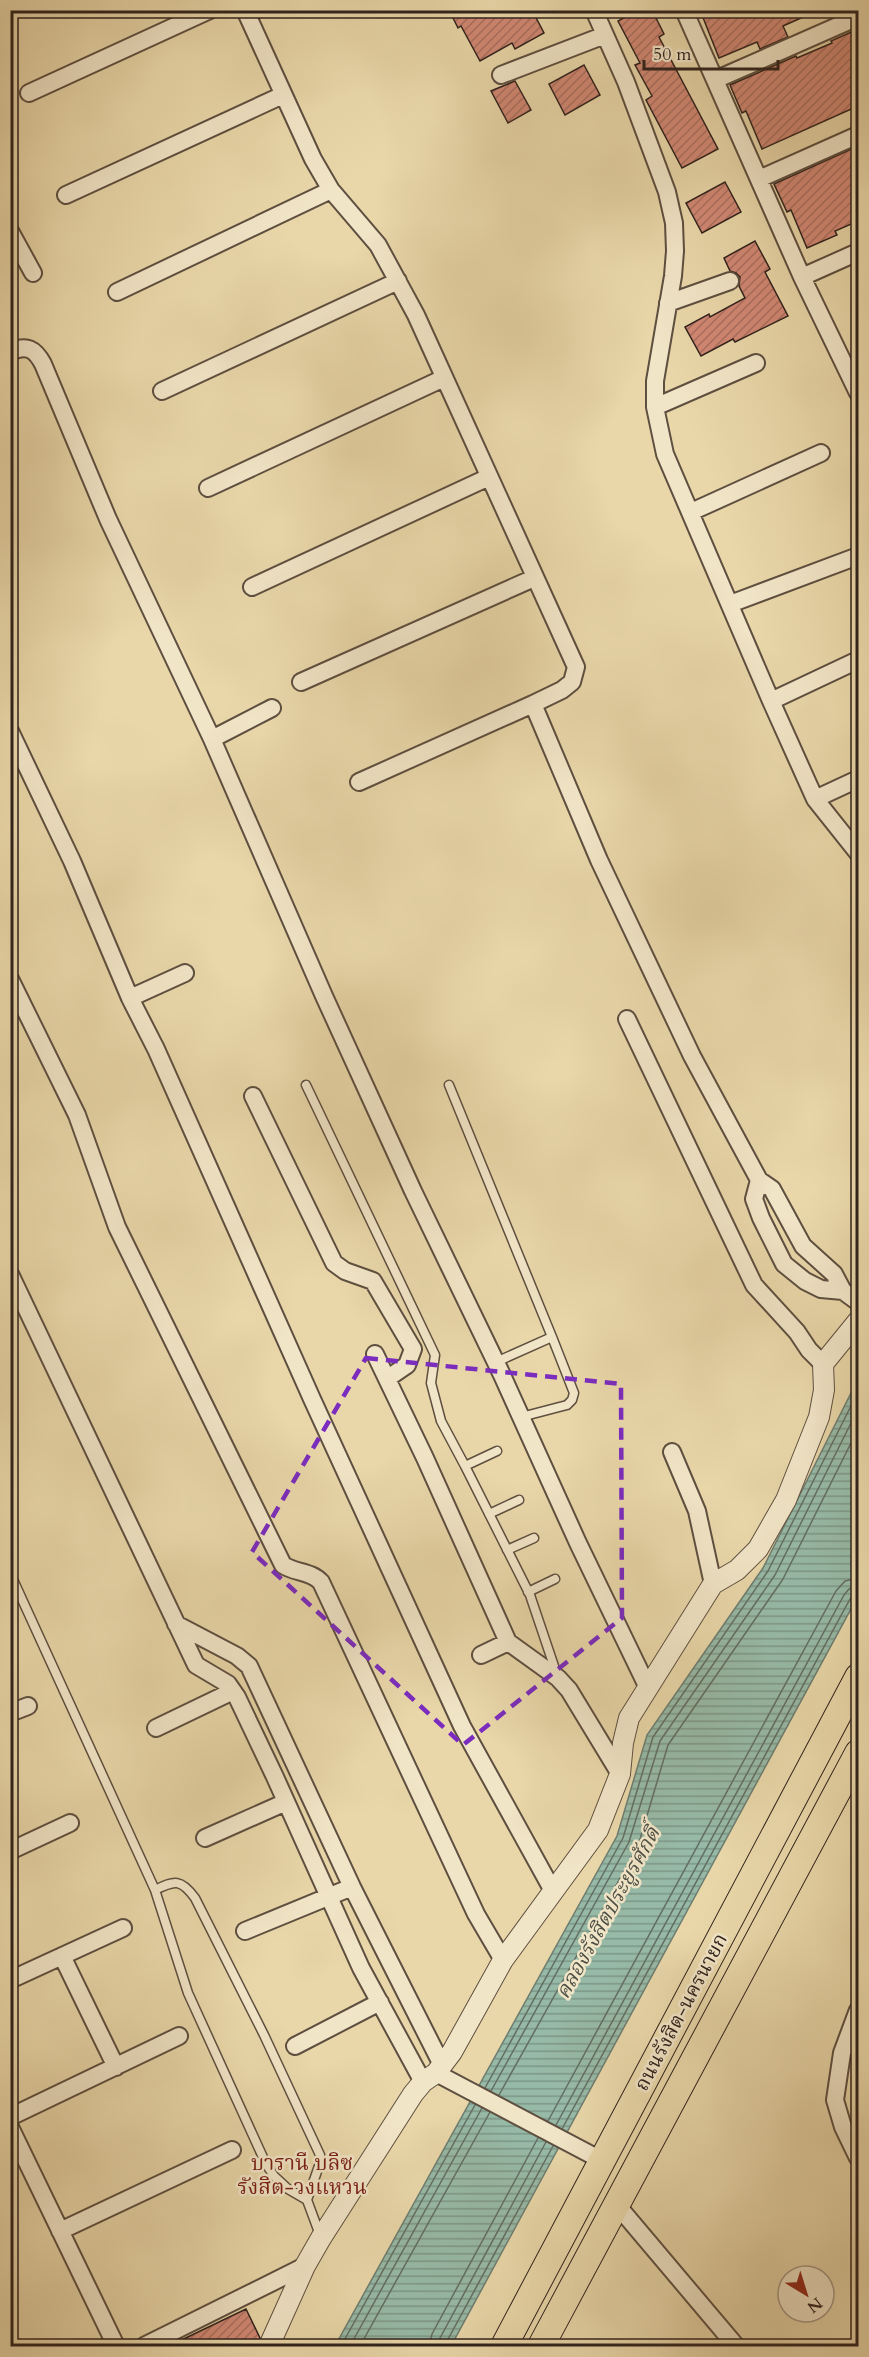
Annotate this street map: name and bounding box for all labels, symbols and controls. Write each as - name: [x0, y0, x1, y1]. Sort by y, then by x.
- scale bar: [644, 33, 778, 71]
- text: 50 m: [653, 42, 692, 67]
- water label: คลองรังสิตประยูรศักดิ์: [547, 1816, 670, 2004]
- street label: ถนนรังสิต-นครนายก: [628, 1929, 734, 2095]
- district label: บารานี บลิซ รังสิต-วงแหวน: [237, 2149, 367, 2202]
- north arrow: [776, 2264, 836, 2324]
- text: N: [802, 2292, 827, 2318]

